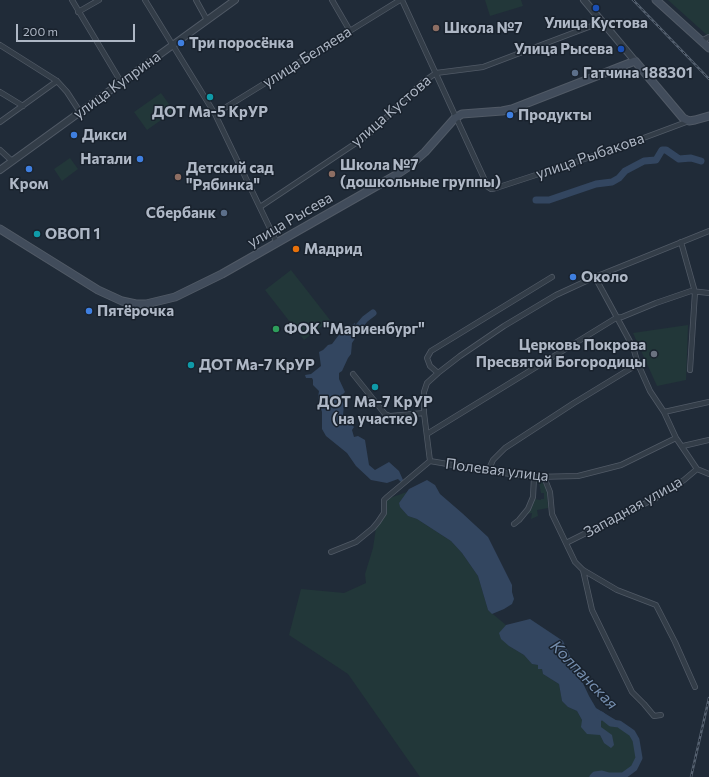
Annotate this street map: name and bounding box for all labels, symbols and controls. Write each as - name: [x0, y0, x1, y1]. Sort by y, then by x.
- marker: Улица Кустова: [591, 3, 601, 13]
- place label: Улица Кустова: [544, 14, 648, 32]
- scale bar: [18, 16, 137, 42]
- place label: Школа №7: [444, 19, 523, 37]
- street label: улица Беляева: [259, 22, 355, 92]
- marker: Школа №7: [431, 23, 441, 33]
- text: 200 m: [23, 24, 58, 38]
- place label: Три поросёнка: [189, 34, 294, 52]
- marker: Три поросёнка: [176, 38, 186, 48]
- place label: Улица Рысева: [514, 40, 613, 58]
- marker: Улица Рысева: [616, 44, 626, 54]
- street label: улица Куприна: [70, 47, 164, 123]
- place label: Гатчина 188301: [583, 64, 693, 82]
- marker: Гатчина 188301: [570, 68, 580, 78]
- street label: улица Кустова: [347, 71, 435, 151]
- marker: ДОТ Ма-5 КрУР: [205, 92, 215, 102]
- place label: ДОТ Ма-5 КрУР: [152, 103, 268, 121]
- place label: Продукты: [518, 106, 592, 124]
- marker: Продукты: [505, 110, 515, 120]
- place label: Дикси: [82, 126, 127, 144]
- street label: улица Рыбакова: [533, 129, 647, 183]
- marker: Дикси: [69, 130, 79, 140]
- place label: Натали: [80, 150, 132, 168]
- marker: Натали: [135, 154, 145, 164]
- place label: Школа №7 (дошкольные группы): [340, 156, 501, 191]
- place label: Детский сад "Рябинка": [186, 159, 274, 194]
- marker: Кром: [24, 164, 34, 174]
- marker: Школа №7 (дошкольные группы): [327, 169, 337, 179]
- marker: Детский сад "Рябинка": [173, 172, 183, 182]
- place label: Кром: [9, 175, 49, 193]
- street label: улица Рысева: [244, 188, 336, 252]
- place label: Сбербанк: [146, 204, 216, 222]
- marker: Сбербанк: [219, 208, 229, 218]
- place label: ОВОП 1: [45, 225, 100, 243]
- marker: ОВОП 1: [32, 229, 42, 239]
- place label: Мадрид: [304, 240, 362, 258]
- marker: Мадрид: [291, 244, 301, 254]
- place label: Около: [581, 268, 628, 286]
- marker: Около: [568, 272, 578, 282]
- place label: Пятёрочка: [97, 302, 174, 320]
- marker: Пятёрочка: [84, 306, 94, 316]
- place label: ФОК "Мариенбург": [284, 320, 425, 338]
- marker: ФОК "Мариенбург": [271, 324, 281, 334]
- place label: Церковь Покрова Пресвятой Богородицы: [476, 336, 646, 371]
- marker: Церковь Покрова Пресвятой Богородицы: [649, 349, 659, 359]
- place label: ДОТ Ма-7 КрУР: [199, 356, 315, 374]
- marker: ДОТ Ма-7 КрУР: [186, 360, 196, 370]
- marker: ДОТ Ма-7 КрУР (на участке): [370, 382, 380, 392]
- place label: ДОТ Ма-7 КрУР (на участке): [317, 393, 433, 428]
- street label: Полевая улица: [444, 455, 550, 485]
- street label: Западная улица: [581, 473, 685, 541]
- water label: Колпанская: [546, 637, 622, 713]

